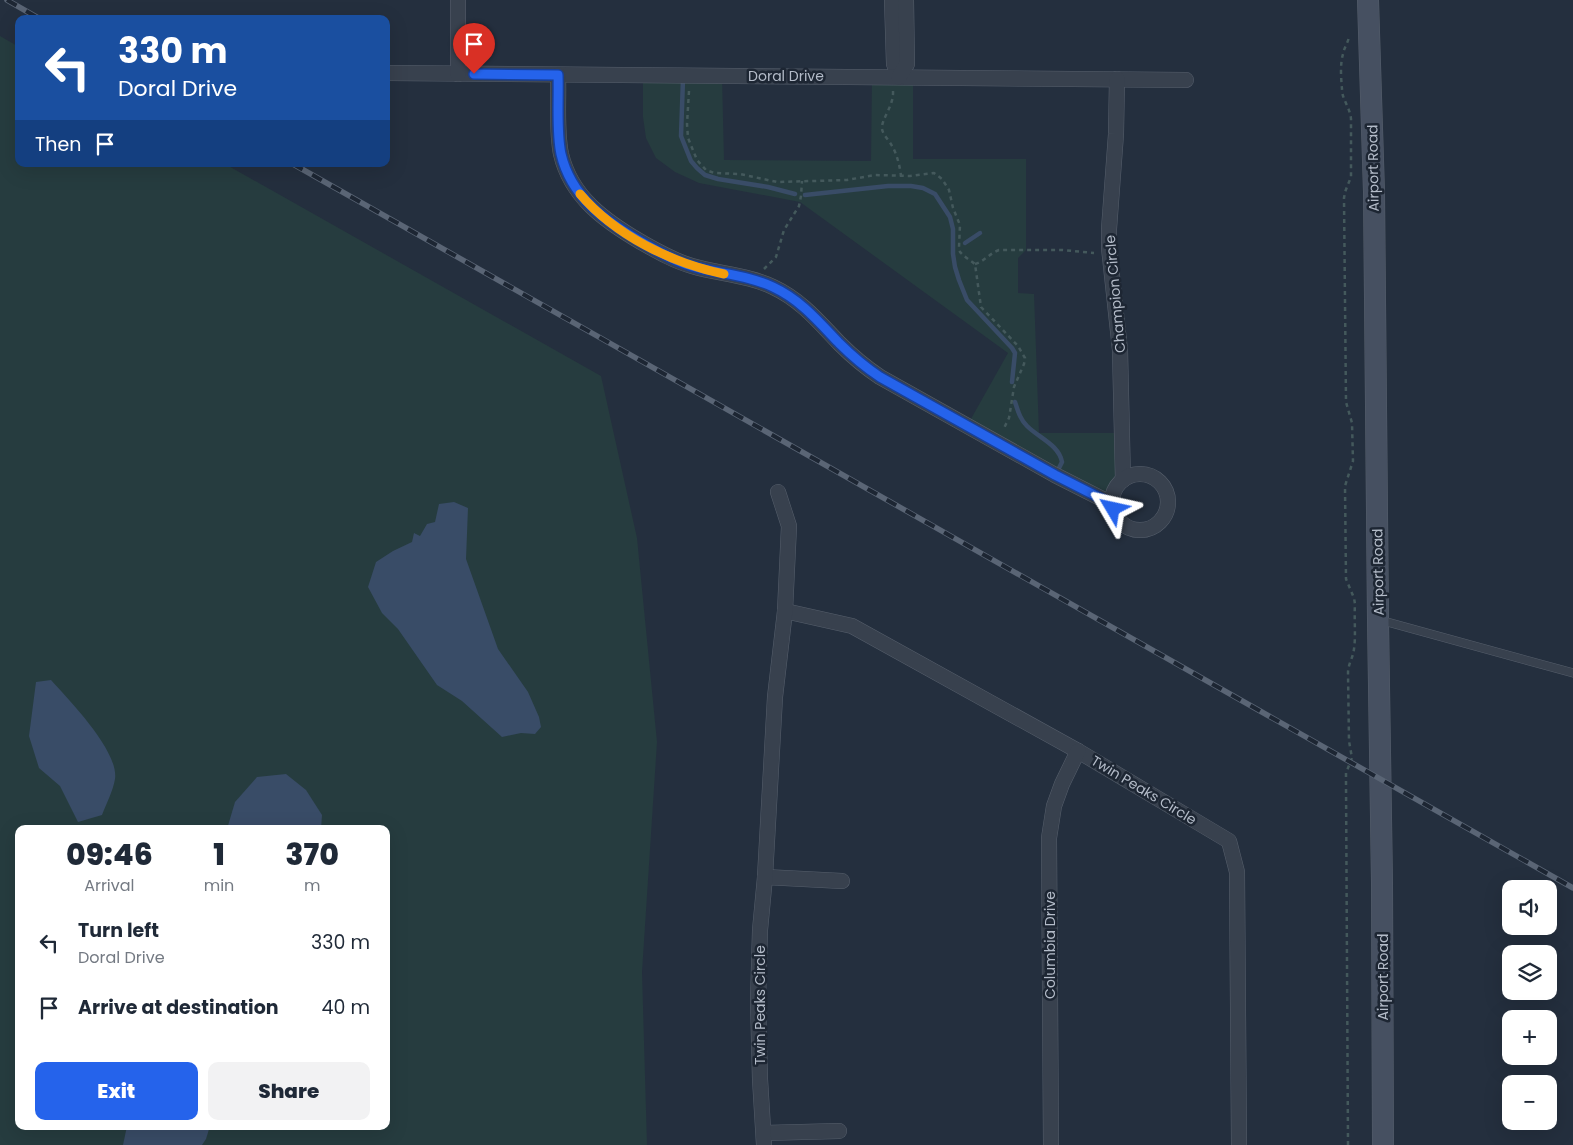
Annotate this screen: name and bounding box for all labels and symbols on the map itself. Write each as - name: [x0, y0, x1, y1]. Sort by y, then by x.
- pin: [453, 23, 495, 74]
- street label: Doral Drive: [748, 66, 824, 86]
- street label: Airport Road: [1362, 124, 1384, 212]
- street label: Champion Circle: [1100, 234, 1130, 354]
- position arrow: [1086, 482, 1138, 534]
- street label: Airport Road: [1367, 528, 1389, 616]
- street label: Twin Peaks Circle: [1087, 751, 1201, 830]
- street label: Columbia Drive: [1040, 891, 1060, 999]
- street label: Airport Road: [1373, 934, 1393, 1020]
- street label: Twin Peaks Circle: [750, 945, 770, 1065]

